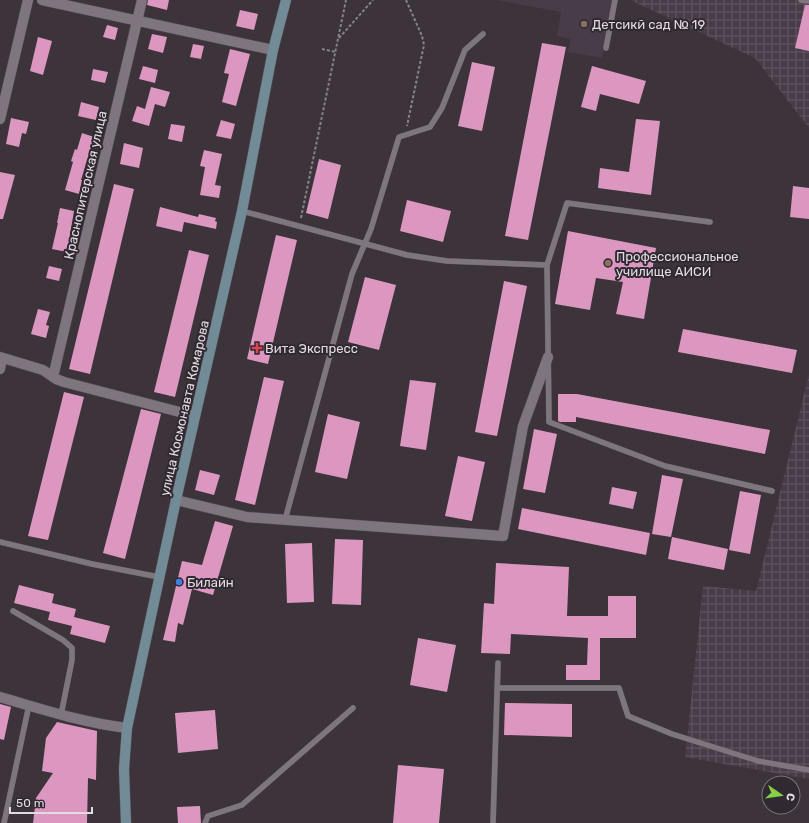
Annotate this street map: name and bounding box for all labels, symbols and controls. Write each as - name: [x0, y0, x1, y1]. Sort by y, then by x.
- place label: Детсикй сад № 19: [592, 17, 705, 32]
- marker: Детсикй сад № 19: [579, 19, 589, 29]
- street label: Краснопитерская улица: [61, 109, 110, 261]
- place label: Профессиональное училище АИСИ: [616, 249, 739, 279]
- marker: Профессиональное училище АИСИ: [603, 258, 613, 268]
- street label: улица Космонавта Комарова: [157, 319, 212, 497]
- place label: Вита Экспресс: [265, 341, 358, 356]
- marker: Вита Экспресс: [252, 343, 262, 353]
- place label: Билайн: [187, 575, 234, 590]
- marker: Билайн: [174, 577, 184, 587]
- north arrow: [761, 775, 801, 815]
- scale bar: [10, 789, 92, 815]
- text: С: [783, 792, 797, 803]
- text: 50 m: [16, 796, 44, 810]

